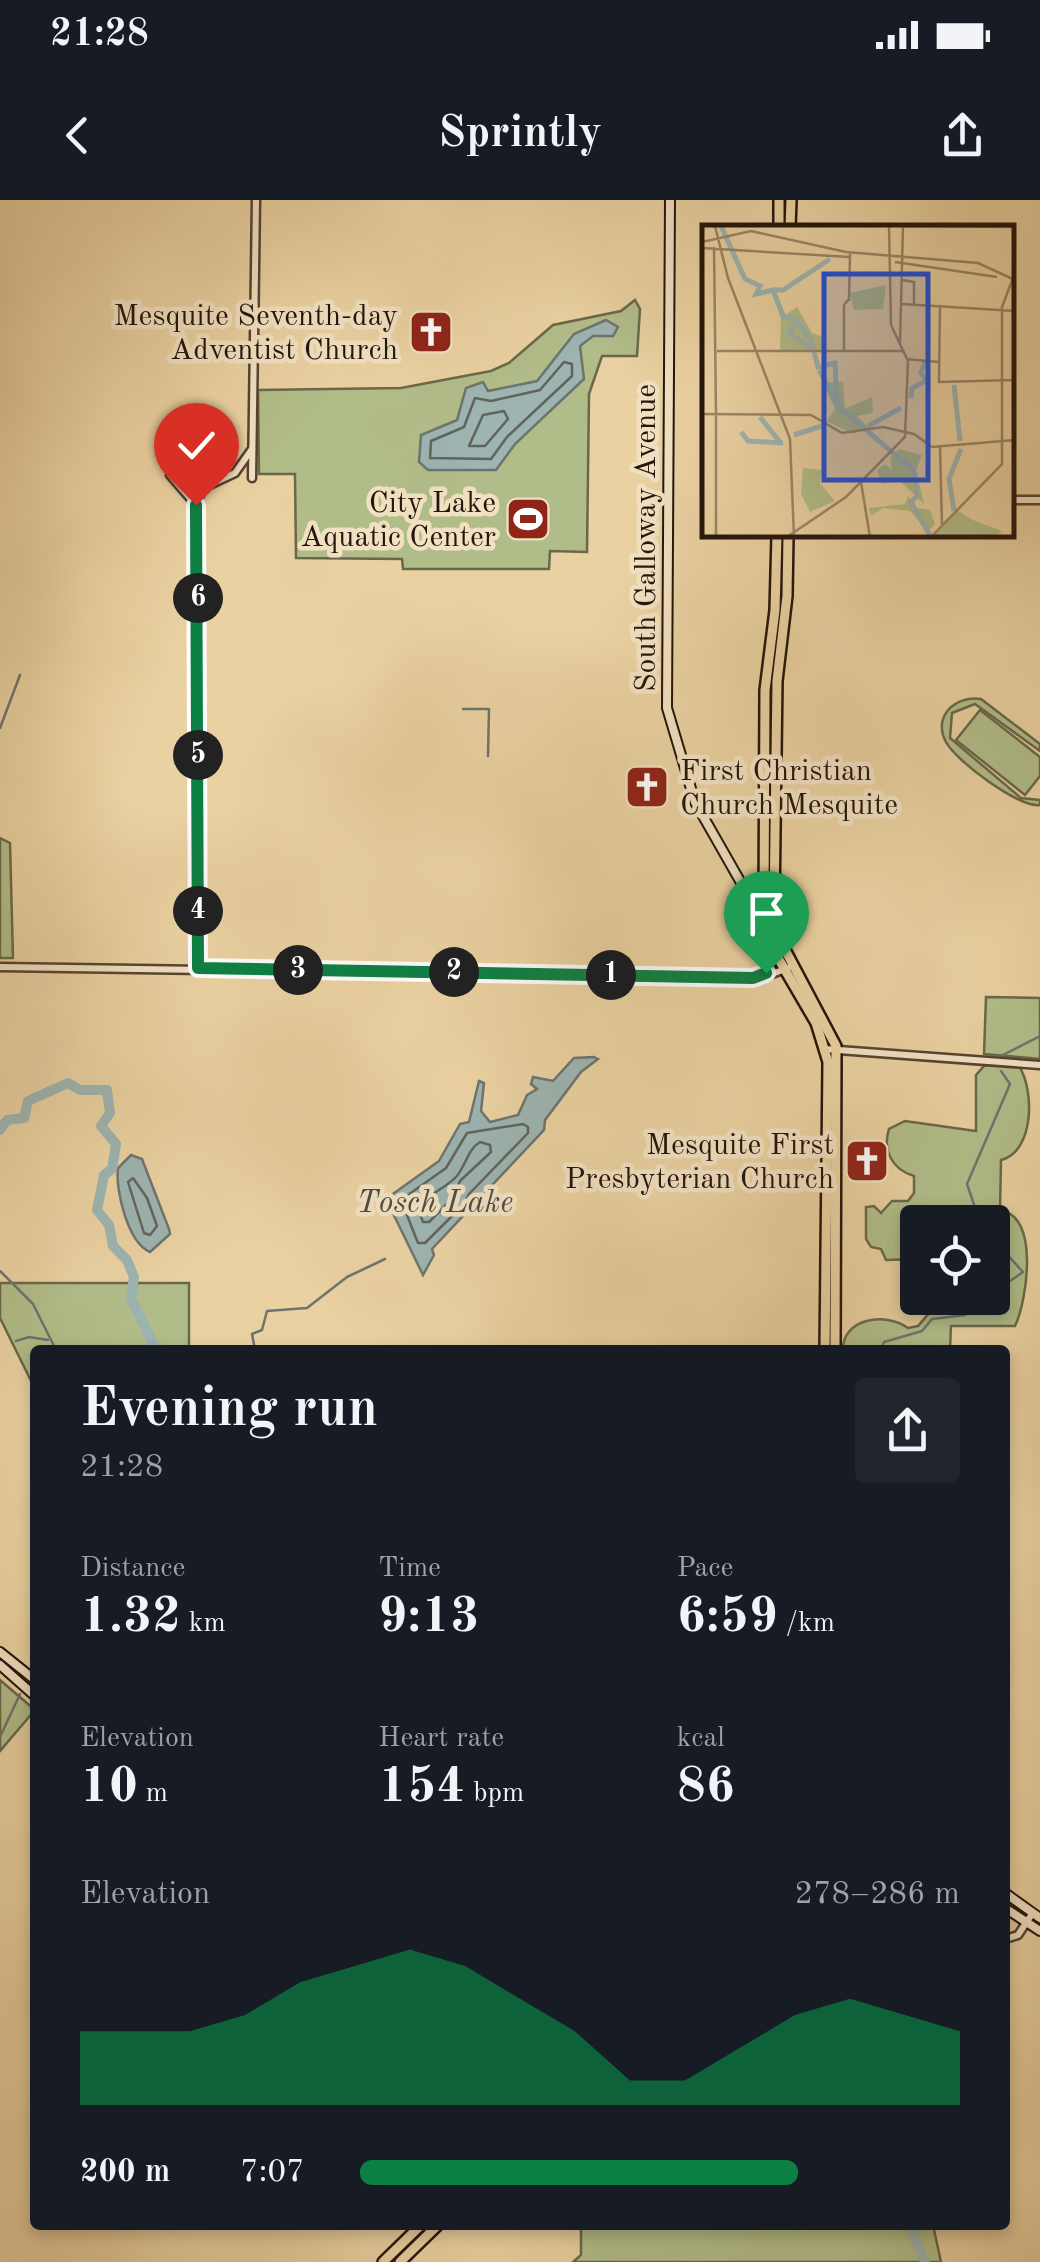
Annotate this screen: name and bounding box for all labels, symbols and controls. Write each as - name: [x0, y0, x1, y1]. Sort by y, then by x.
- text: 21:28: [50, 16, 149, 54]
- icon: back: [50, 108, 105, 163]
- icon: share: [935, 108, 990, 163]
- text: Sprintly: [438, 112, 602, 157]
- inset map: [702, 225, 1015, 538]
- place label: Mesquite Seventh-day Adventist Church: [113, 302, 398, 366]
- church icon: Mesquite Seventh-day Adventist Church: [408, 309, 454, 355]
- street label: South Galloway Avenue: [632, 384, 662, 692]
- pin: [154, 403, 239, 506]
- icon: check: [169, 418, 224, 473]
- place label: City Lake Aquatic Center: [300, 489, 496, 553]
- sports icon: City Lake Aquatic Center: [505, 496, 551, 542]
- pin: 6: [173, 573, 223, 623]
- text: 6: [190, 584, 206, 612]
- pin: 5: [173, 730, 223, 780]
- text: 5: [190, 741, 206, 769]
- place label: First Christian Church Mesquite: [680, 757, 898, 821]
- church icon: First Christian Church Mesquite: [624, 764, 670, 810]
- pin: [724, 871, 809, 974]
- pin: 4: [173, 886, 223, 936]
- icon: arrive: [739, 886, 794, 941]
- text: 4: [190, 897, 206, 925]
- pin: 3: [273, 945, 323, 995]
- pin: 2: [429, 947, 479, 997]
- pin: 1: [586, 950, 636, 1000]
- text: 3: [290, 956, 306, 984]
- text: 2: [446, 958, 462, 986]
- text: 1: [603, 961, 619, 989]
- place label: Mesquite First Presbyterian Church: [565, 1131, 834, 1195]
- church icon: Mesquite First Presbyterian Church: [844, 1138, 890, 1184]
- water label: Tosch Lake: [357, 1188, 513, 1220]
- map controls: [900, 1205, 1010, 1315]
- button: locate: [900, 1205, 1010, 1315]
- button: share: [855, 1378, 960, 1483]
- text: Evening run: [80, 1383, 378, 1438]
- text: 21:28: [80, 1452, 163, 1484]
- text: Distance: [80, 1555, 185, 1583]
- text: Time: [378, 1555, 441, 1583]
- text: Pace: [677, 1555, 733, 1583]
- text: 1.32: [80, 1593, 181, 1643]
- text: 9:13: [378, 1593, 479, 1643]
- text: 6:59: [677, 1593, 778, 1643]
- text: km: [181, 1610, 226, 1638]
- text: /km: [778, 1610, 835, 1638]
- text: Elevation: [80, 1725, 194, 1753]
- text: Heart rate: [378, 1725, 504, 1753]
- text: kcal: [677, 1725, 725, 1753]
- text: 10: [80, 1763, 138, 1813]
- text: 154: [378, 1763, 465, 1813]
- text: 86: [677, 1763, 735, 1813]
- text: m: [138, 1780, 168, 1808]
- text: bpm: [465, 1780, 524, 1808]
- text: Elevation: [80, 1879, 210, 1911]
- text: 278–286 m: [794, 1879, 960, 1911]
- text: 200 m: [80, 2157, 170, 2189]
- text: 7:07: [240, 2157, 305, 2189]

